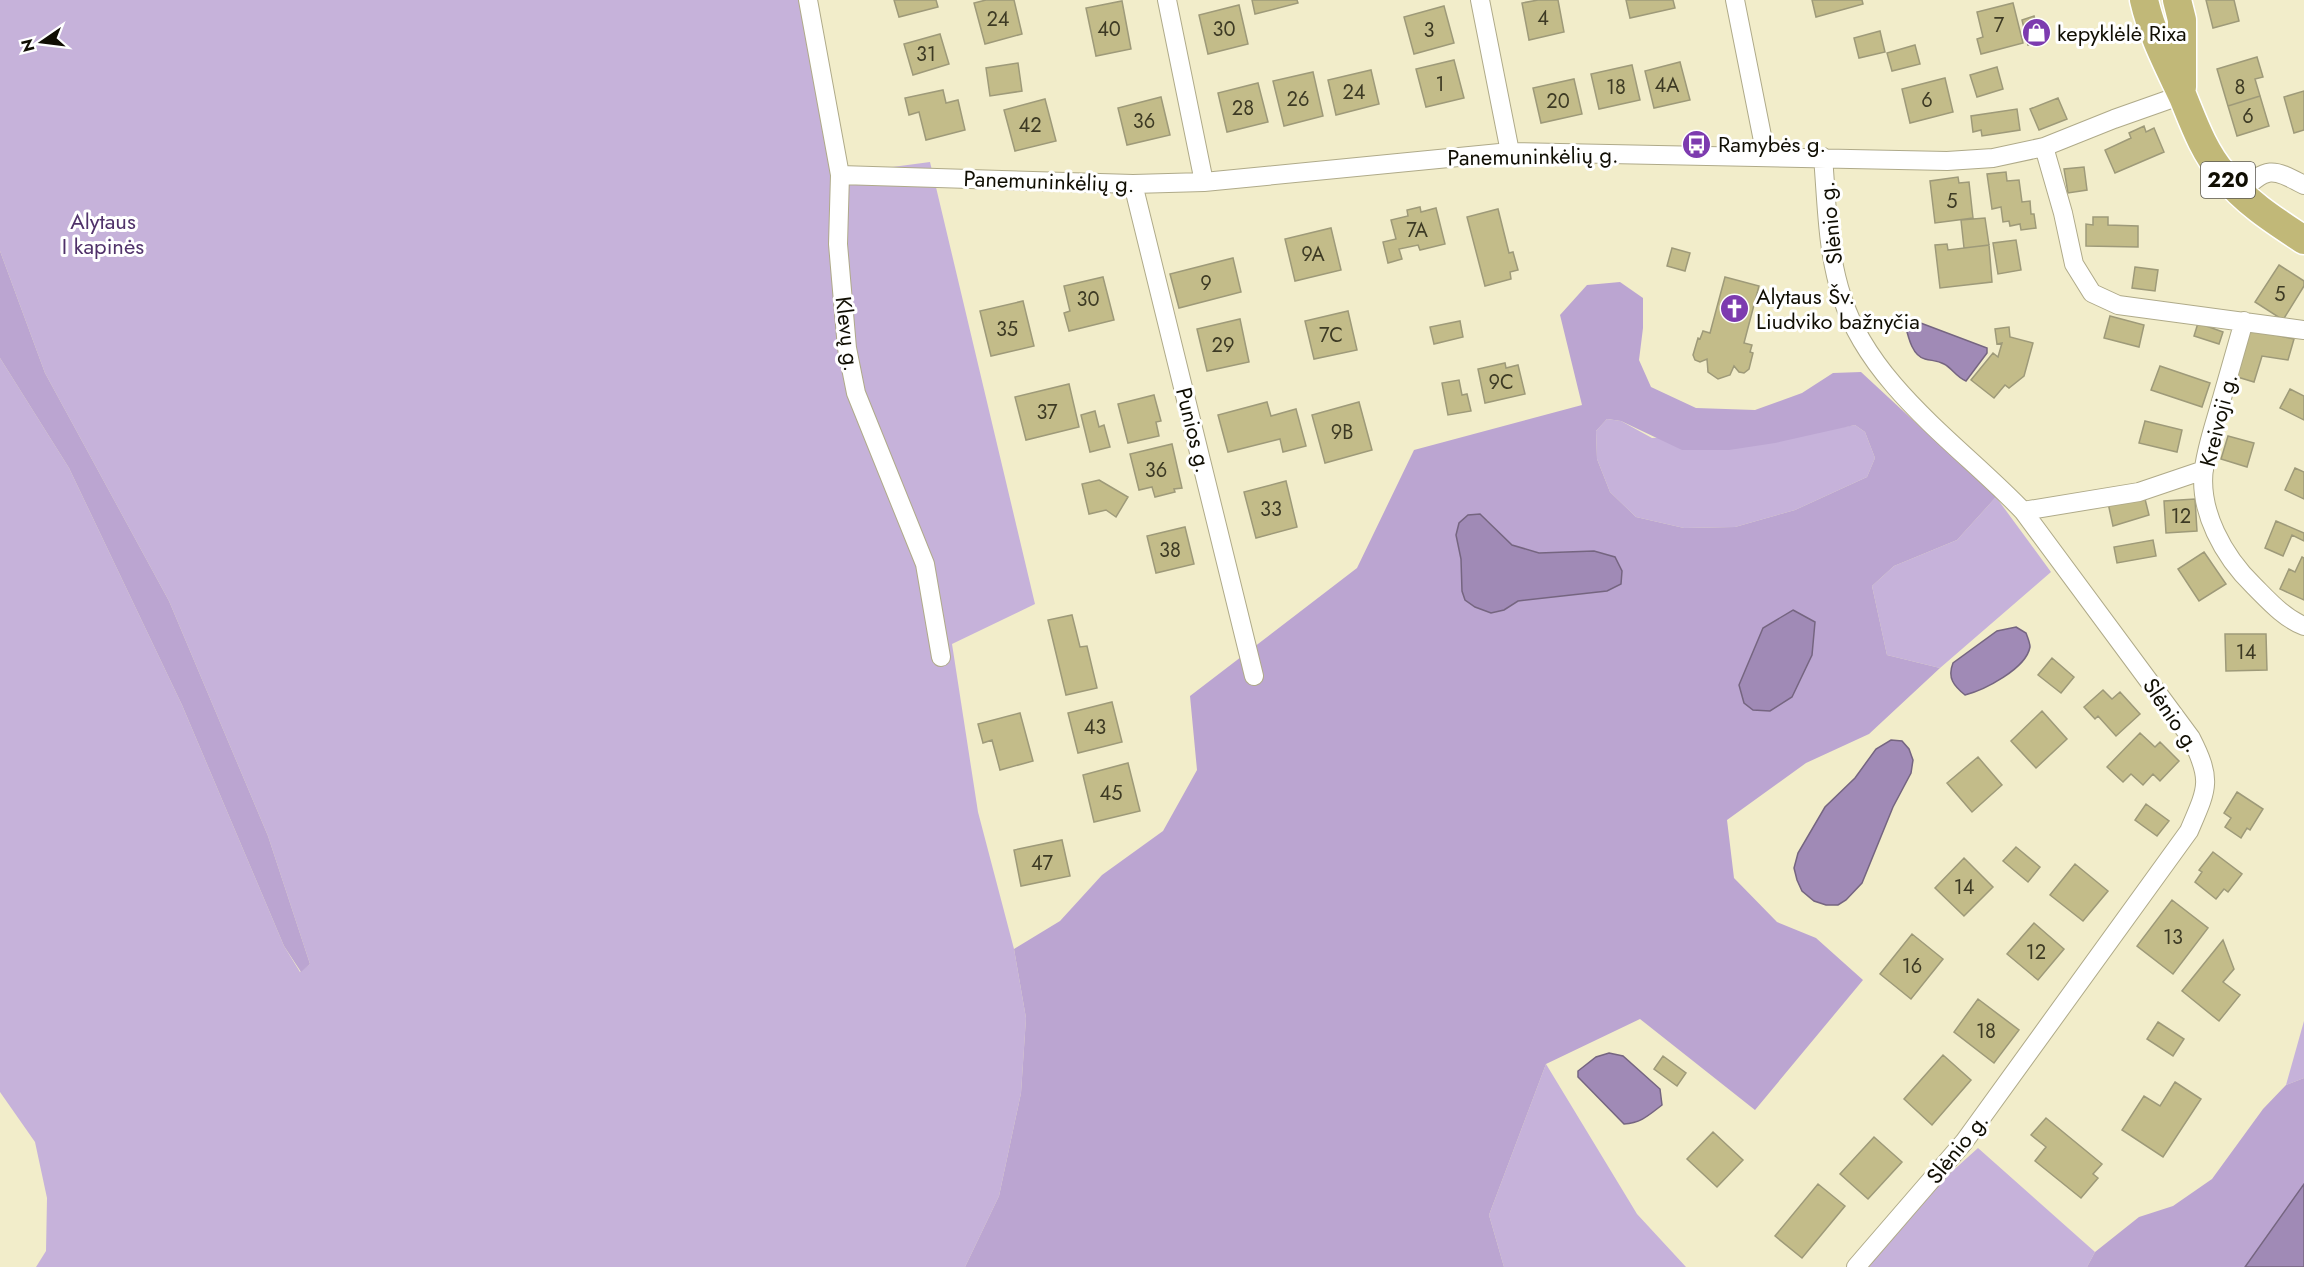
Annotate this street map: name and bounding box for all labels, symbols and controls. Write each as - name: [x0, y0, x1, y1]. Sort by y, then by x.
- house number: 4: [1537, 4, 1549, 33]
- house number: 24: [986, 5, 1010, 34]
- house number: 7: [1994, 11, 2005, 40]
- north arrow: [12, 12, 72, 72]
- house number: 40: [1097, 15, 1121, 44]
- house number: 30: [1213, 15, 1235, 44]
- house number: 3: [1424, 16, 1435, 45]
- shop icon: kepyklėlė Rixa: [2020, 17, 2052, 49]
- place label: kepyklėlė Rixa: [2057, 17, 2187, 49]
- text: N: [15, 37, 41, 54]
- house number: 31: [916, 40, 936, 69]
- house number: 1: [1436, 70, 1445, 99]
- house number: 4A: [1655, 71, 1680, 100]
- house number: 18: [1606, 73, 1626, 102]
- house number: 8: [2235, 73, 2245, 102]
- house number: 24: [1342, 78, 1366, 107]
- house number: 26: [1287, 85, 1309, 114]
- house number: 6: [1921, 86, 1933, 115]
- house number: 20: [1546, 87, 1570, 116]
- house number: 28: [1232, 94, 1254, 123]
- house number: 6: [2242, 102, 2254, 131]
- house number: 36: [1133, 107, 1155, 136]
- house number: 42: [1018, 111, 1042, 140]
- bus stop icon: Ramybės g.: [1681, 128, 1713, 160]
- place label: Ramybės g.: [1718, 128, 1826, 160]
- street label: Panemuninkėlių g.: [1447, 139, 1619, 173]
- street label: Panemuninkėlių g.: [963, 162, 1135, 200]
- road number: 220: [2201, 162, 2255, 198]
- street label: Slėnio g.: [1810, 180, 1850, 266]
- house number: 5: [1946, 187, 1958, 216]
- park label: Alytaus I kapinės: [62, 205, 144, 262]
- house number: 7A: [1406, 216, 1429, 245]
- house number: 9A: [1301, 240, 1325, 269]
- house number: 9: [1200, 269, 1212, 298]
- place label: Alytaus Šv. Liudviko bažnyčia: [1756, 280, 1920, 337]
- house number: 5: [2274, 280, 2286, 309]
- house number: 30: [1077, 285, 1099, 314]
- church icon: Alytaus Šv. Liudviko bažnyčia: [1719, 293, 1751, 325]
- street label: Klevų g.: [828, 295, 868, 373]
- house number: 35: [996, 315, 1018, 344]
- house number: 7C: [1319, 321, 1343, 350]
- house number: 29: [1212, 331, 1234, 360]
- house number: 9C: [1488, 368, 1514, 397]
- street label: Kreivoji g.: [2191, 370, 2245, 470]
- street label: Punios g.: [1168, 384, 1220, 476]
- house number: 37: [1036, 398, 1058, 427]
- house number: 9B: [1331, 418, 1353, 447]
- house number: 36: [1145, 456, 1167, 485]
- house number: 33: [1260, 495, 1282, 524]
- house number: 12: [2171, 502, 2191, 531]
- house number: 38: [1159, 536, 1181, 565]
- house number: 14: [2236, 638, 2257, 667]
- street label: Slėnio g.: [2135, 671, 2209, 759]
- house number: 43: [1084, 713, 1106, 742]
- house number: 45: [1100, 779, 1122, 808]
- house number: 47: [1031, 849, 1054, 878]
- house number: 14: [1954, 873, 1975, 902]
- house number: 13: [2163, 923, 2183, 952]
- house number: 12: [2026, 938, 2046, 967]
- house number: 16: [1902, 952, 1922, 981]
- house number: 18: [1976, 1017, 1996, 1046]
- street label: Slėnio g.: [1918, 1105, 1996, 1191]

